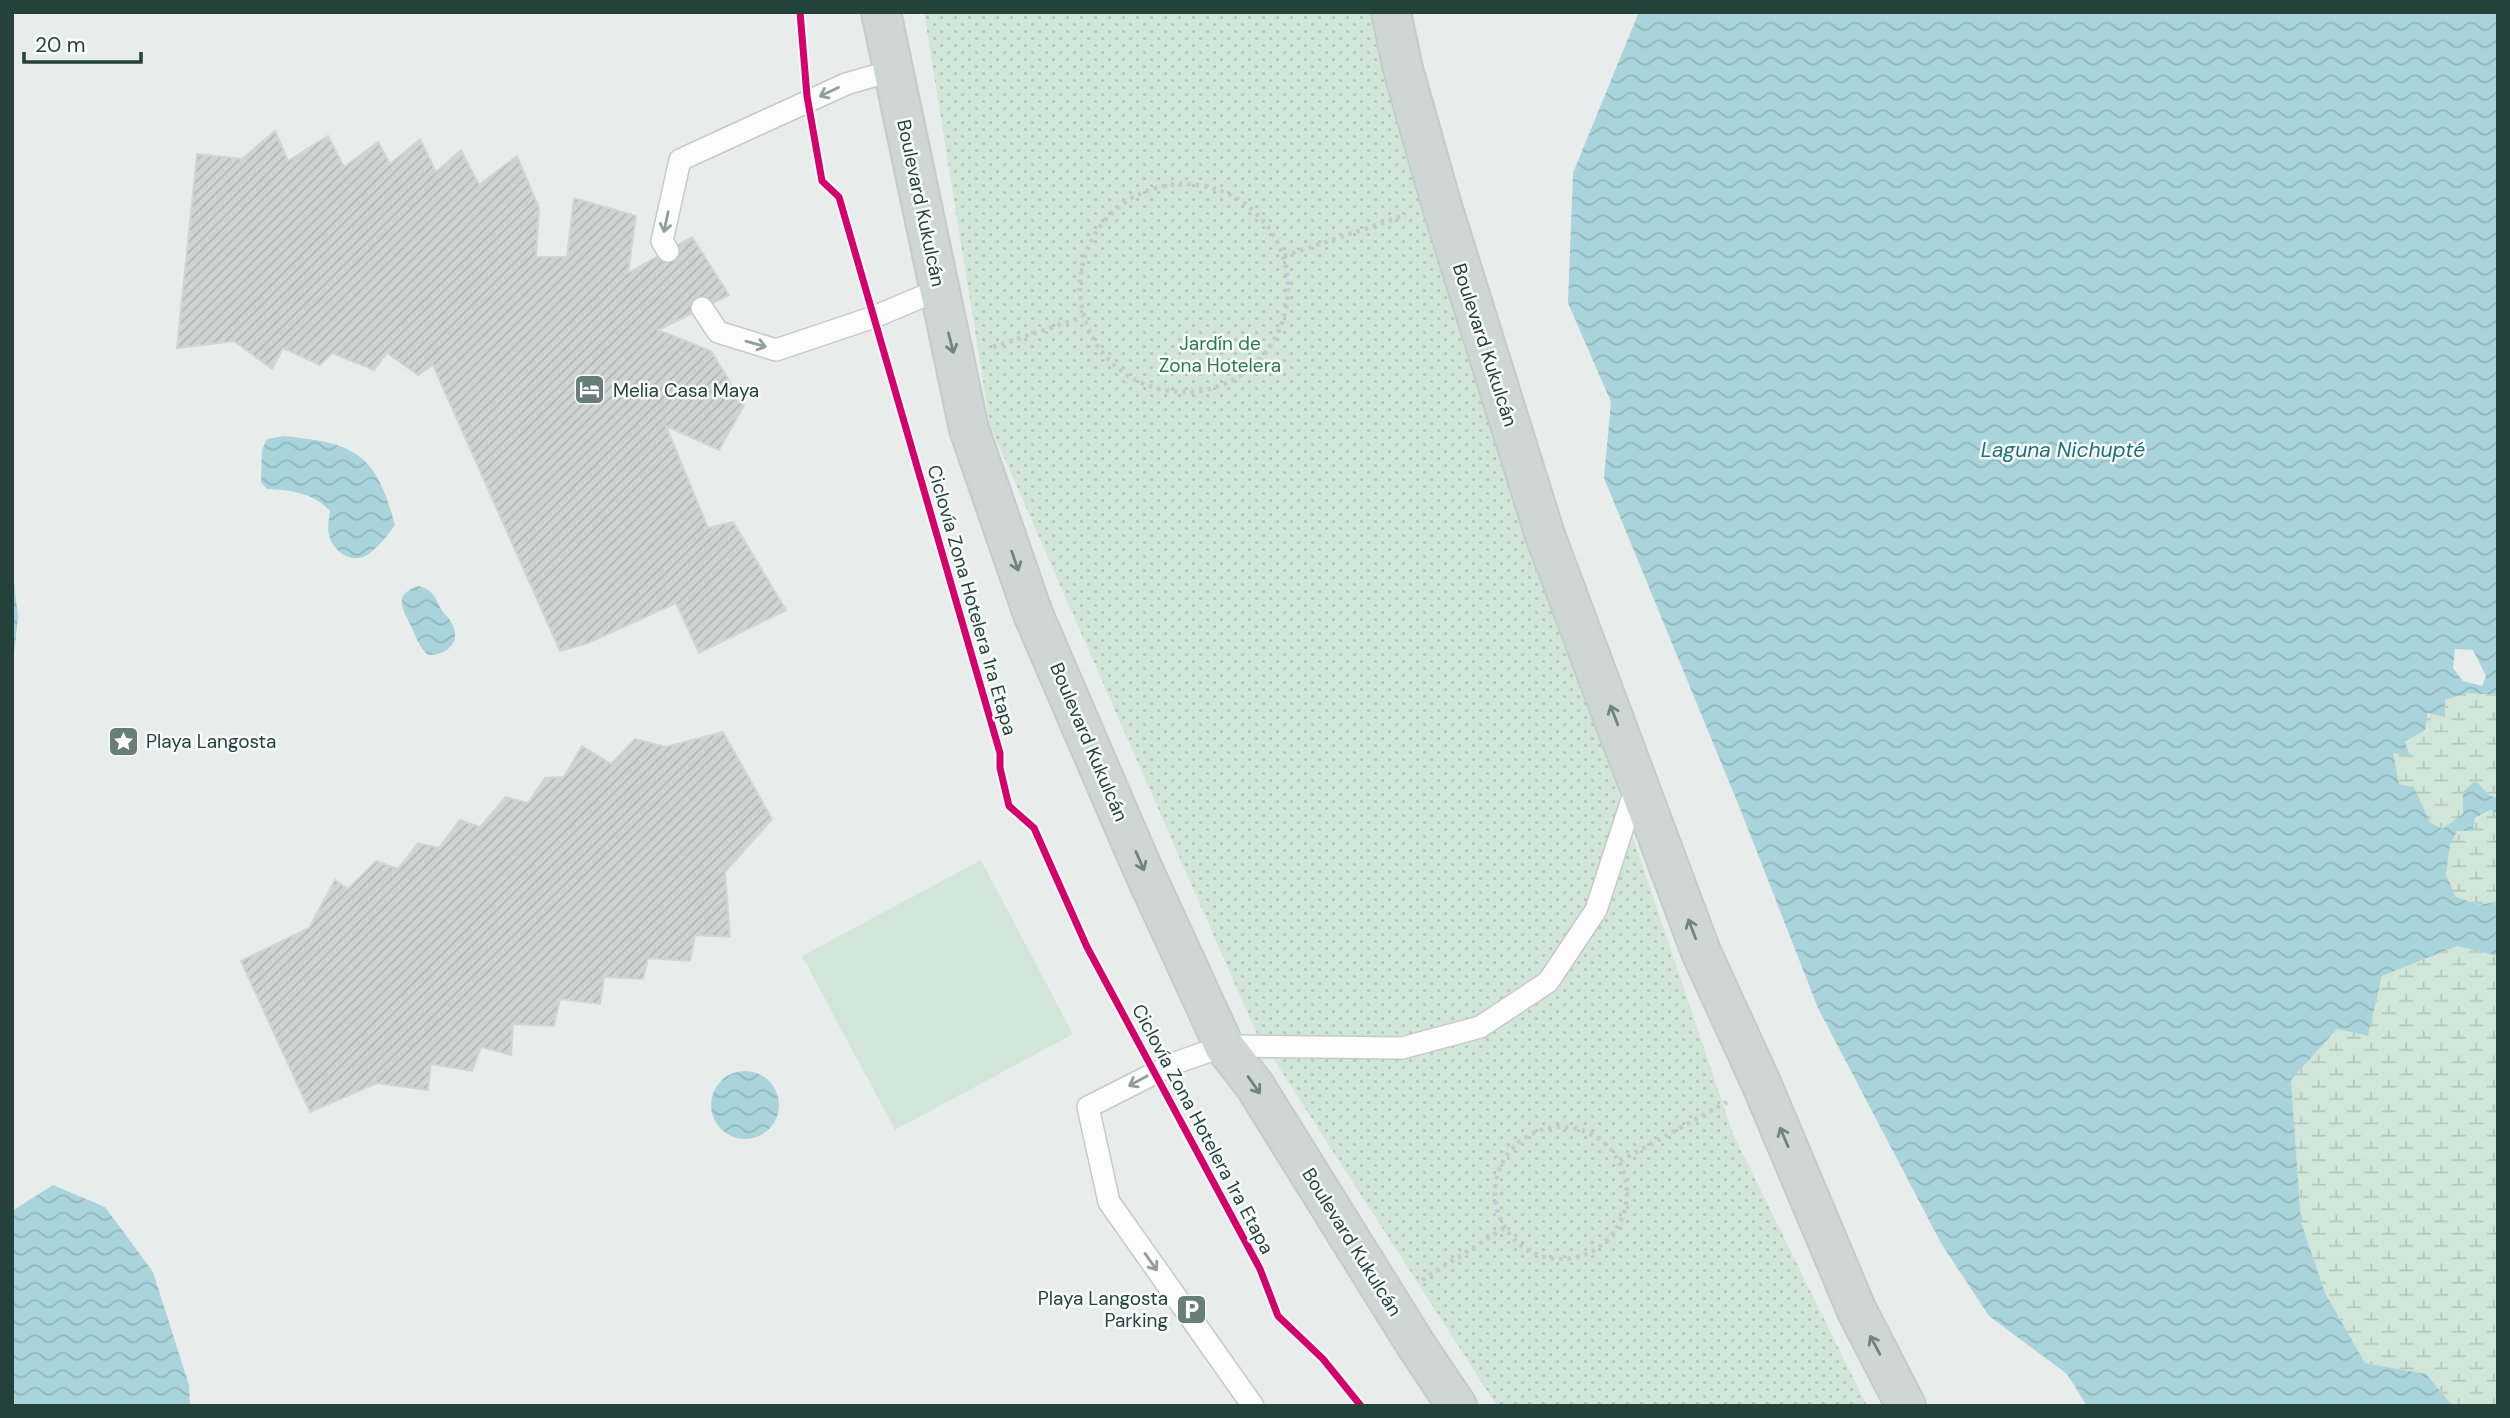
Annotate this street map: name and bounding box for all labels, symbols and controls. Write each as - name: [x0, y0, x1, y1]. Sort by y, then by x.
- scale bar: [24, 21, 142, 65]
- text: 20 m: [35, 31, 86, 59]
- one-way arrow: [819, 85, 840, 99]
- street label: Boulevard Kukulcán: [891, 117, 951, 289]
- one-way arrow: [659, 210, 673, 233]
- street label: Boulevard Kukulcán: [1447, 260, 1523, 430]
- one-way arrow: [945, 331, 958, 354]
- park label: Jardín de Zona Hotelera: [1159, 331, 1281, 378]
- one-way arrow: [745, 338, 767, 351]
- hotel icon: Melia Casa Maya: [573, 373, 607, 407]
- place label: Melia Casa Maya: [613, 378, 759, 403]
- water label: Laguna Nichupté: [1981, 436, 2145, 464]
- street label: Ciclovía Zona Hotelera 1ra Etapa: [921, 462, 1023, 738]
- one-way arrow: [1010, 549, 1022, 571]
- street label: Boulevard Kukulcán: [1044, 659, 1134, 825]
- one-way arrow: [1606, 705, 1619, 727]
- place icon: Playa Langosta: [106, 724, 140, 758]
- place label: Playa Langosta: [146, 729, 276, 754]
- one-way arrow: [1134, 850, 1147, 871]
- one-way arrow: [1685, 918, 1697, 940]
- street label: Ciclovía Zona Hotelera 1ra Etapa: [1126, 1000, 1280, 1258]
- one-way arrow: [1128, 1074, 1149, 1088]
- one-way arrow: [1246, 1075, 1261, 1094]
- one-way arrow: [1777, 1126, 1790, 1148]
- street label: Boulevard Kukulcán: [1296, 1163, 1408, 1321]
- one-way arrow: [1144, 1252, 1158, 1271]
- place label: Playa Langosta Parking: [1038, 1286, 1168, 1333]
- parking icon: Playa Langosta Parking: [1174, 1292, 1208, 1326]
- one-way arrow: [1868, 1335, 1881, 1356]

